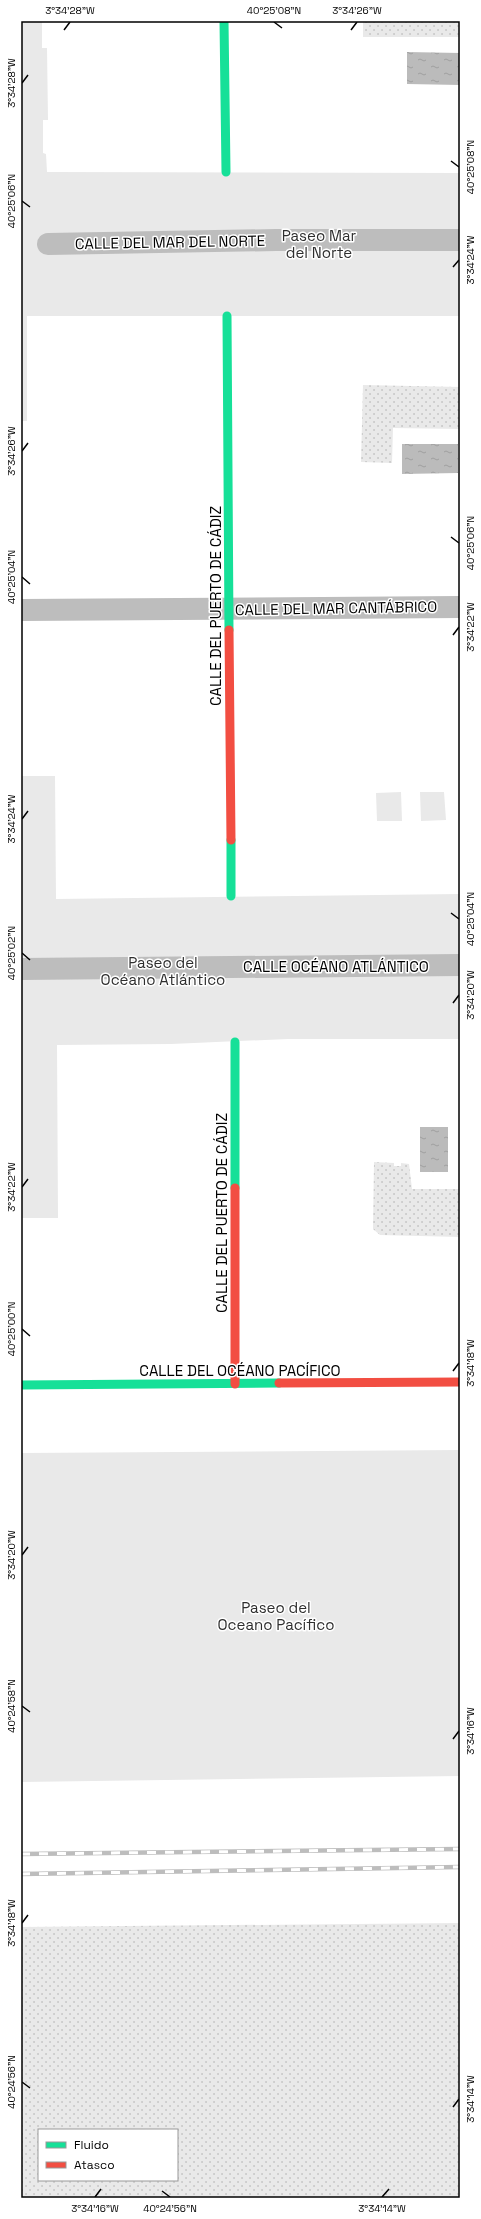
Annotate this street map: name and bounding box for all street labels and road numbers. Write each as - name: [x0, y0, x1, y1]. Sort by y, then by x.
- street label: CALLE DEL MAR DEL NORTE: [75, 231, 265, 253]
- street label: CALLE DEL PUERTO DE CÁDIZ: [206, 506, 225, 706]
- street label: CALLE DEL MAR CANTÁBRICO: [235, 597, 437, 619]
- street label: CALLE OCÉANO ATLÁNTICO: [243, 957, 429, 976]
- street label: CALLE DEL PUERTO DE CÁDIZ: [212, 1113, 231, 1313]
- street label: CALLE DEL OCÉANO PACÍFICO: [139, 1361, 341, 1380]

